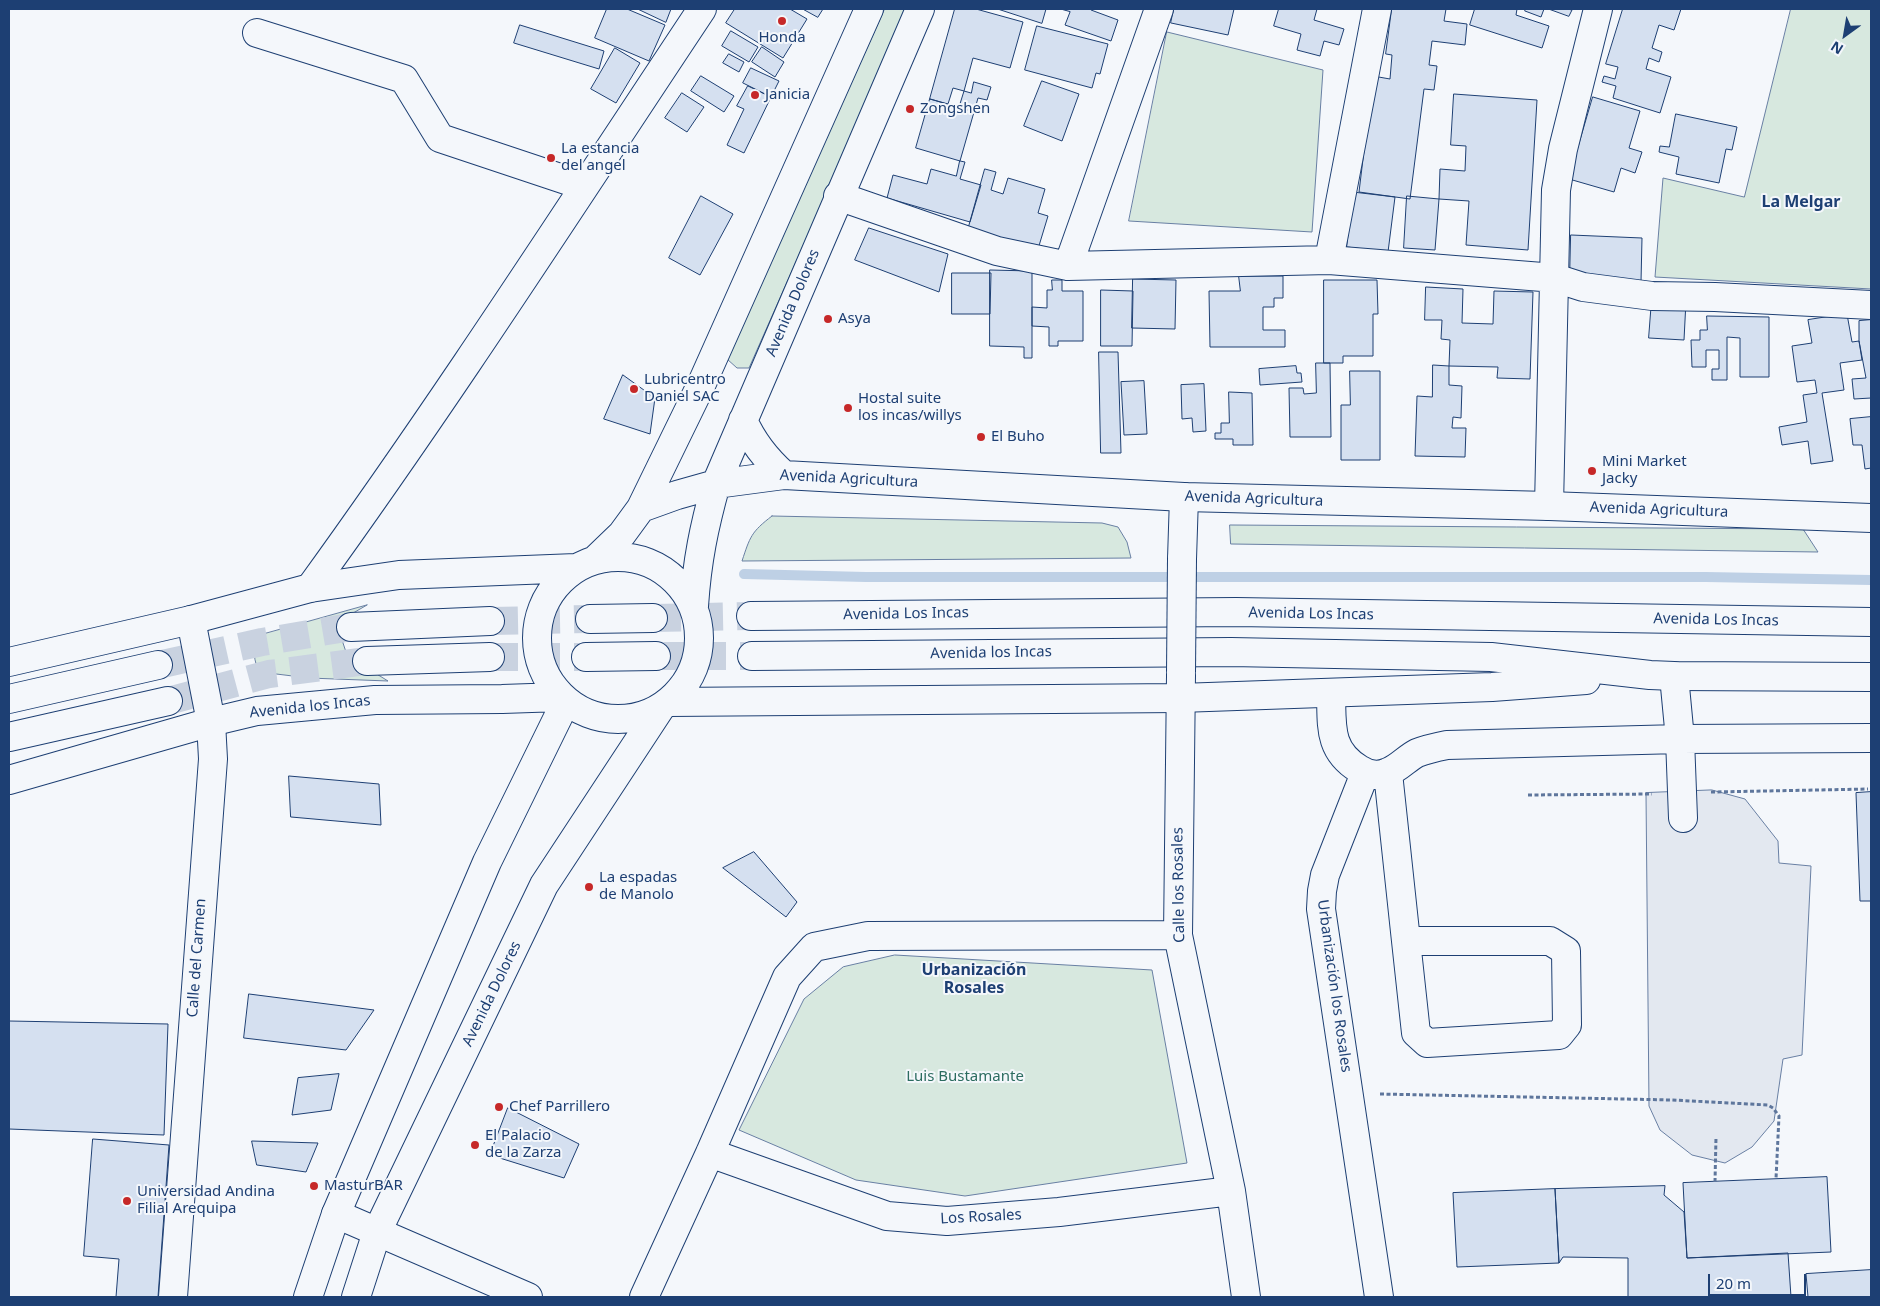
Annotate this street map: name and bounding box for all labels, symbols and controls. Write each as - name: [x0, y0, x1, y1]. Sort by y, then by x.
- north arrow: [1820, 10, 1870, 60]
- marker: Honda: [776, 15, 788, 27]
- place label: Honda: [758, 29, 806, 47]
- text: N: [1827, 37, 1847, 59]
- place label: Janicia: [765, 86, 810, 104]
- marker: Janicia: [749, 89, 761, 101]
- place label: Zongshen: [920, 100, 990, 118]
- marker: Zongshen: [904, 103, 916, 115]
- place label: La estancia del angel: [561, 140, 639, 175]
- marker: La estancia del angel: [545, 152, 557, 164]
- district label: La Melgar: [1762, 192, 1840, 212]
- street label: Avenida Dolores: [762, 247, 824, 359]
- place label: Asya: [838, 310, 871, 328]
- marker: Asya: [822, 313, 834, 325]
- place label: Lubricentro Daniel SAC: [644, 371, 726, 406]
- marker: Lubricentro Daniel SAC: [628, 383, 640, 395]
- place label: Hostal suite los incas/willys: [858, 390, 962, 425]
- marker: Hostal suite los incas/willys: [842, 402, 854, 414]
- place label: El Buho: [991, 428, 1044, 446]
- marker: El Buho: [975, 431, 987, 443]
- place label: Mini Market Jacky: [1602, 453, 1687, 488]
- marker: Mini Market Jacky: [1586, 465, 1598, 477]
- street label: Avenida Agricultura: [779, 466, 919, 492]
- street label: Avenida Agricultura: [1184, 488, 1324, 510]
- street label: Avenida Agricultura: [1589, 499, 1729, 521]
- street label: Avenida Los Incas: [843, 604, 969, 624]
- street label: Avenida Los Incas: [1248, 604, 1374, 624]
- street label: Avenida Los Incas: [1653, 610, 1779, 630]
- street label: Avenida los Incas: [930, 643, 1052, 663]
- street label: Avenida los Incas: [249, 692, 371, 722]
- street label: Calle los Rosales: [1169, 827, 1189, 943]
- place label: La espadas de Manolo: [599, 869, 677, 904]
- marker: La espadas de Manolo: [583, 881, 595, 893]
- street label: Calle del Carmen: [184, 898, 210, 1018]
- street label: Urbanización los Rosales: [1313, 898, 1355, 1074]
- street label: Avenida Dolores: [459, 938, 525, 1050]
- district label: Urbanización Rosales: [921, 960, 1027, 998]
- park label: Luis Bustamante: [906, 1068, 1024, 1086]
- place label: Chef Parrillero: [509, 1098, 610, 1116]
- marker: Chef Parrillero: [493, 1101, 505, 1113]
- place label: El Palacio de la Zarza: [485, 1127, 561, 1162]
- marker: El Palacio de la Zarza: [469, 1139, 481, 1151]
- place label: MasturBAR: [324, 1177, 403, 1195]
- marker: MasturBAR: [308, 1180, 320, 1192]
- place label: Universidad Andina Filial Arequipa: [137, 1183, 275, 1218]
- marker: Universidad Andina Filial Arequipa: [121, 1195, 133, 1207]
- street label: Los Rosales: [940, 1206, 1022, 1228]
- scale bar: [1710, 1264, 1808, 1296]
- text: 20 m: [1716, 1273, 1751, 1293]

